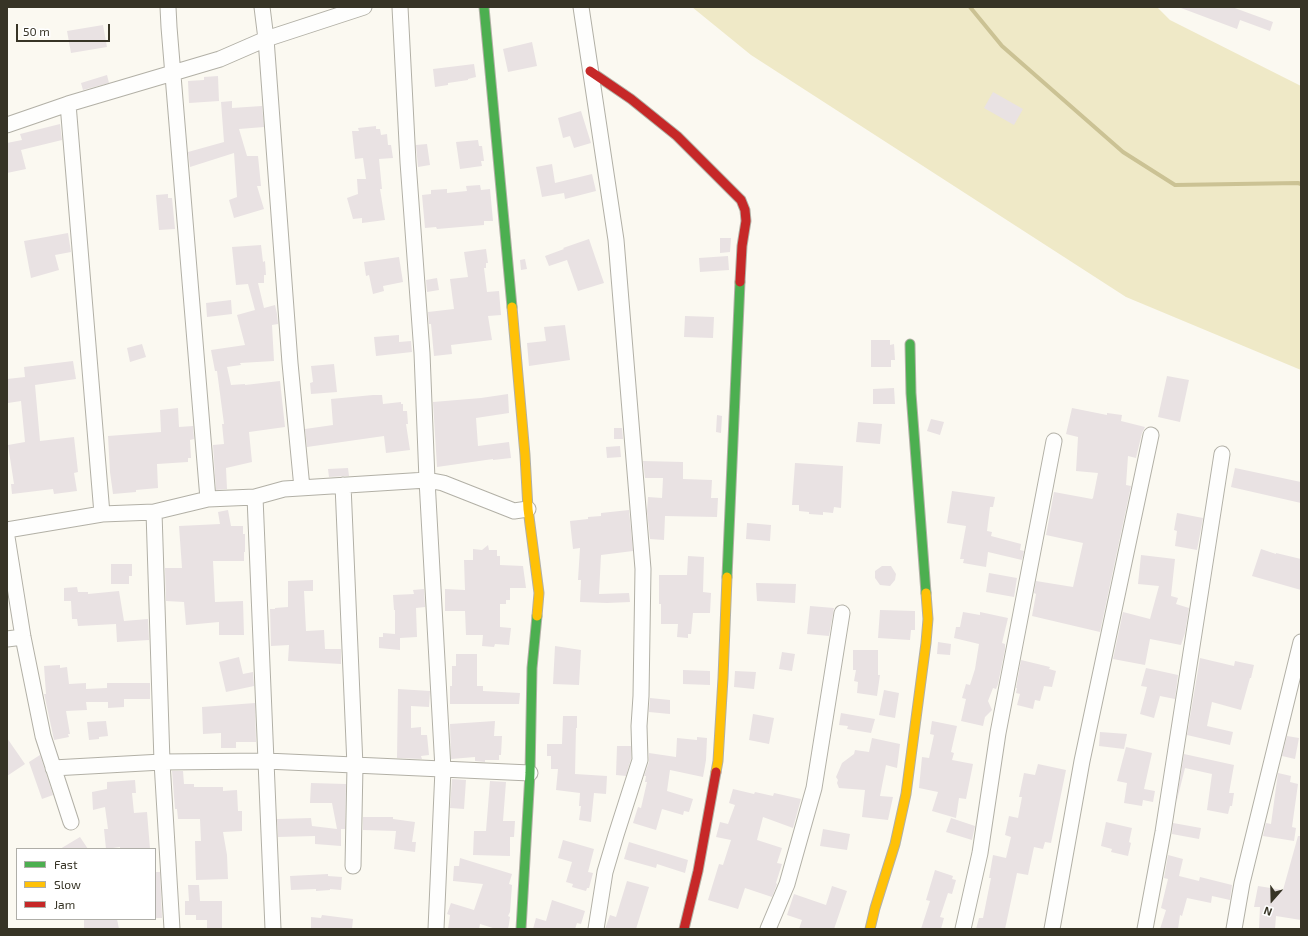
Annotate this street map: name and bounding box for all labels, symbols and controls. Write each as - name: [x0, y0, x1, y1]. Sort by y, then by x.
- scale bar: [18, 16, 112, 42]
- text: 50 m: [23, 24, 50, 38]
- legend: [16, 848, 156, 920]
- text: Fast: [54, 857, 77, 871]
- text: Slow: [54, 877, 81, 891]
- north arrow: [1252, 880, 1292, 920]
- text: Jam: [54, 897, 75, 911]
- text: N: [1262, 904, 1274, 919]

